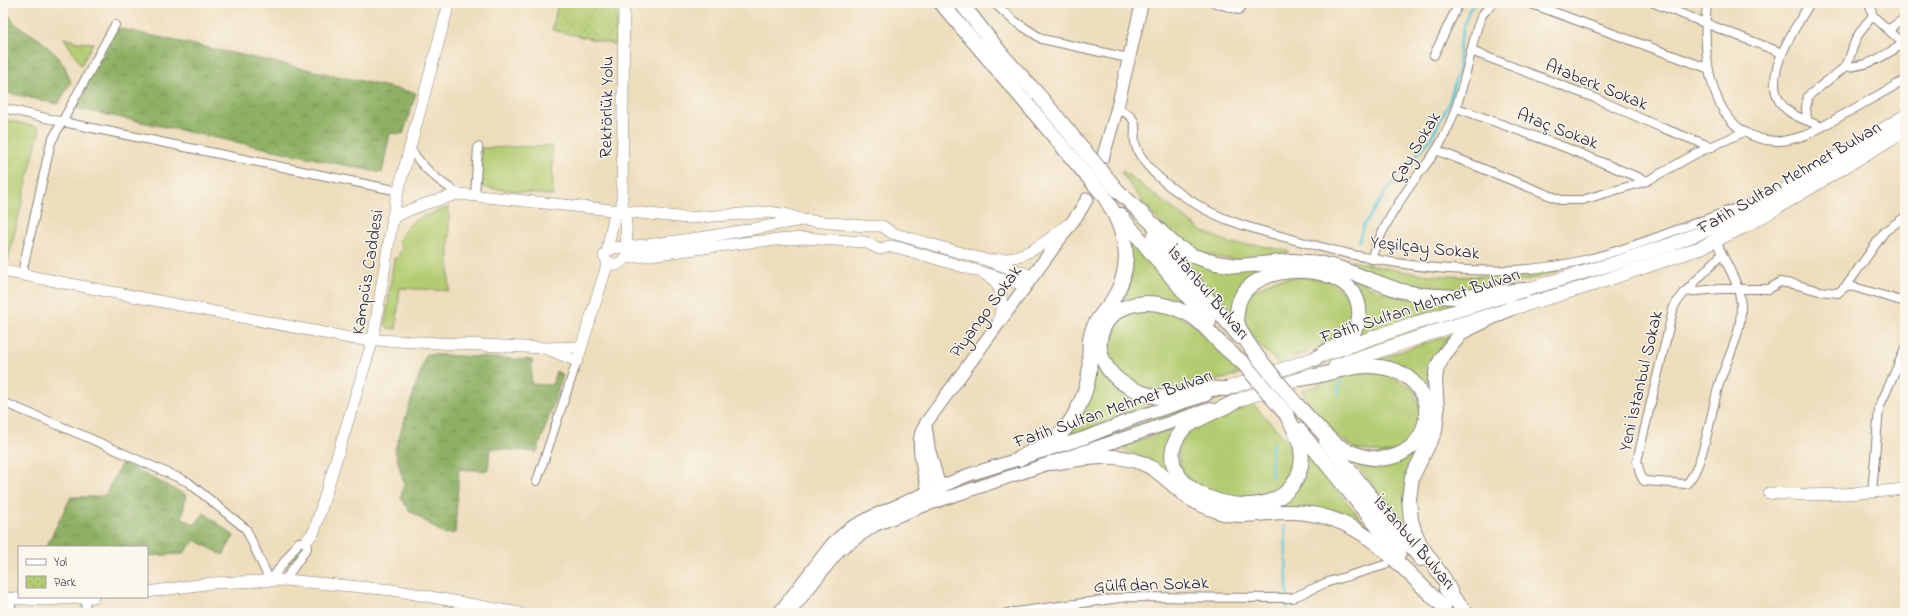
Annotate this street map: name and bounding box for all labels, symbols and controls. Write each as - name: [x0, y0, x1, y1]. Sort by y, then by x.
- street label: Ataberk Sokak: [1541, 54, 1651, 118]
- street label: Rektörlük Yolu: [594, 56, 622, 158]
- street label: Ataç Sokak: [1513, 102, 1602, 157]
- street label: Çay Sokak: [1385, 107, 1449, 189]
- street label: Fatih Sultan Mehmet Bulvarı: [1692, 115, 1887, 243]
- street label: Kampüs Caddesi: [346, 208, 392, 337]
- street label: Yeşilçay Sokak: [1369, 230, 1481, 268]
- street label: İstanbul Bulvarı: [1160, 240, 1255, 346]
- street label: Piyango Sokak: [944, 260, 1030, 365]
- street label: Fatih Sultan Mehmet Bulvarı: [1316, 262, 1524, 352]
- street label: Yeni İstanbul Sokak: [1613, 308, 1671, 455]
- street label: Fatih Sultan Mehmet Bulvarı: [1010, 364, 1217, 456]
- street label: İstanbul Bulvarı: [1366, 490, 1461, 596]
- legend: [18, 546, 148, 598]
- text: Yol: [54, 554, 67, 572]
- street label: Gülfidan Sokak: [1093, 571, 1209, 601]
- text: Park: [54, 574, 76, 592]

